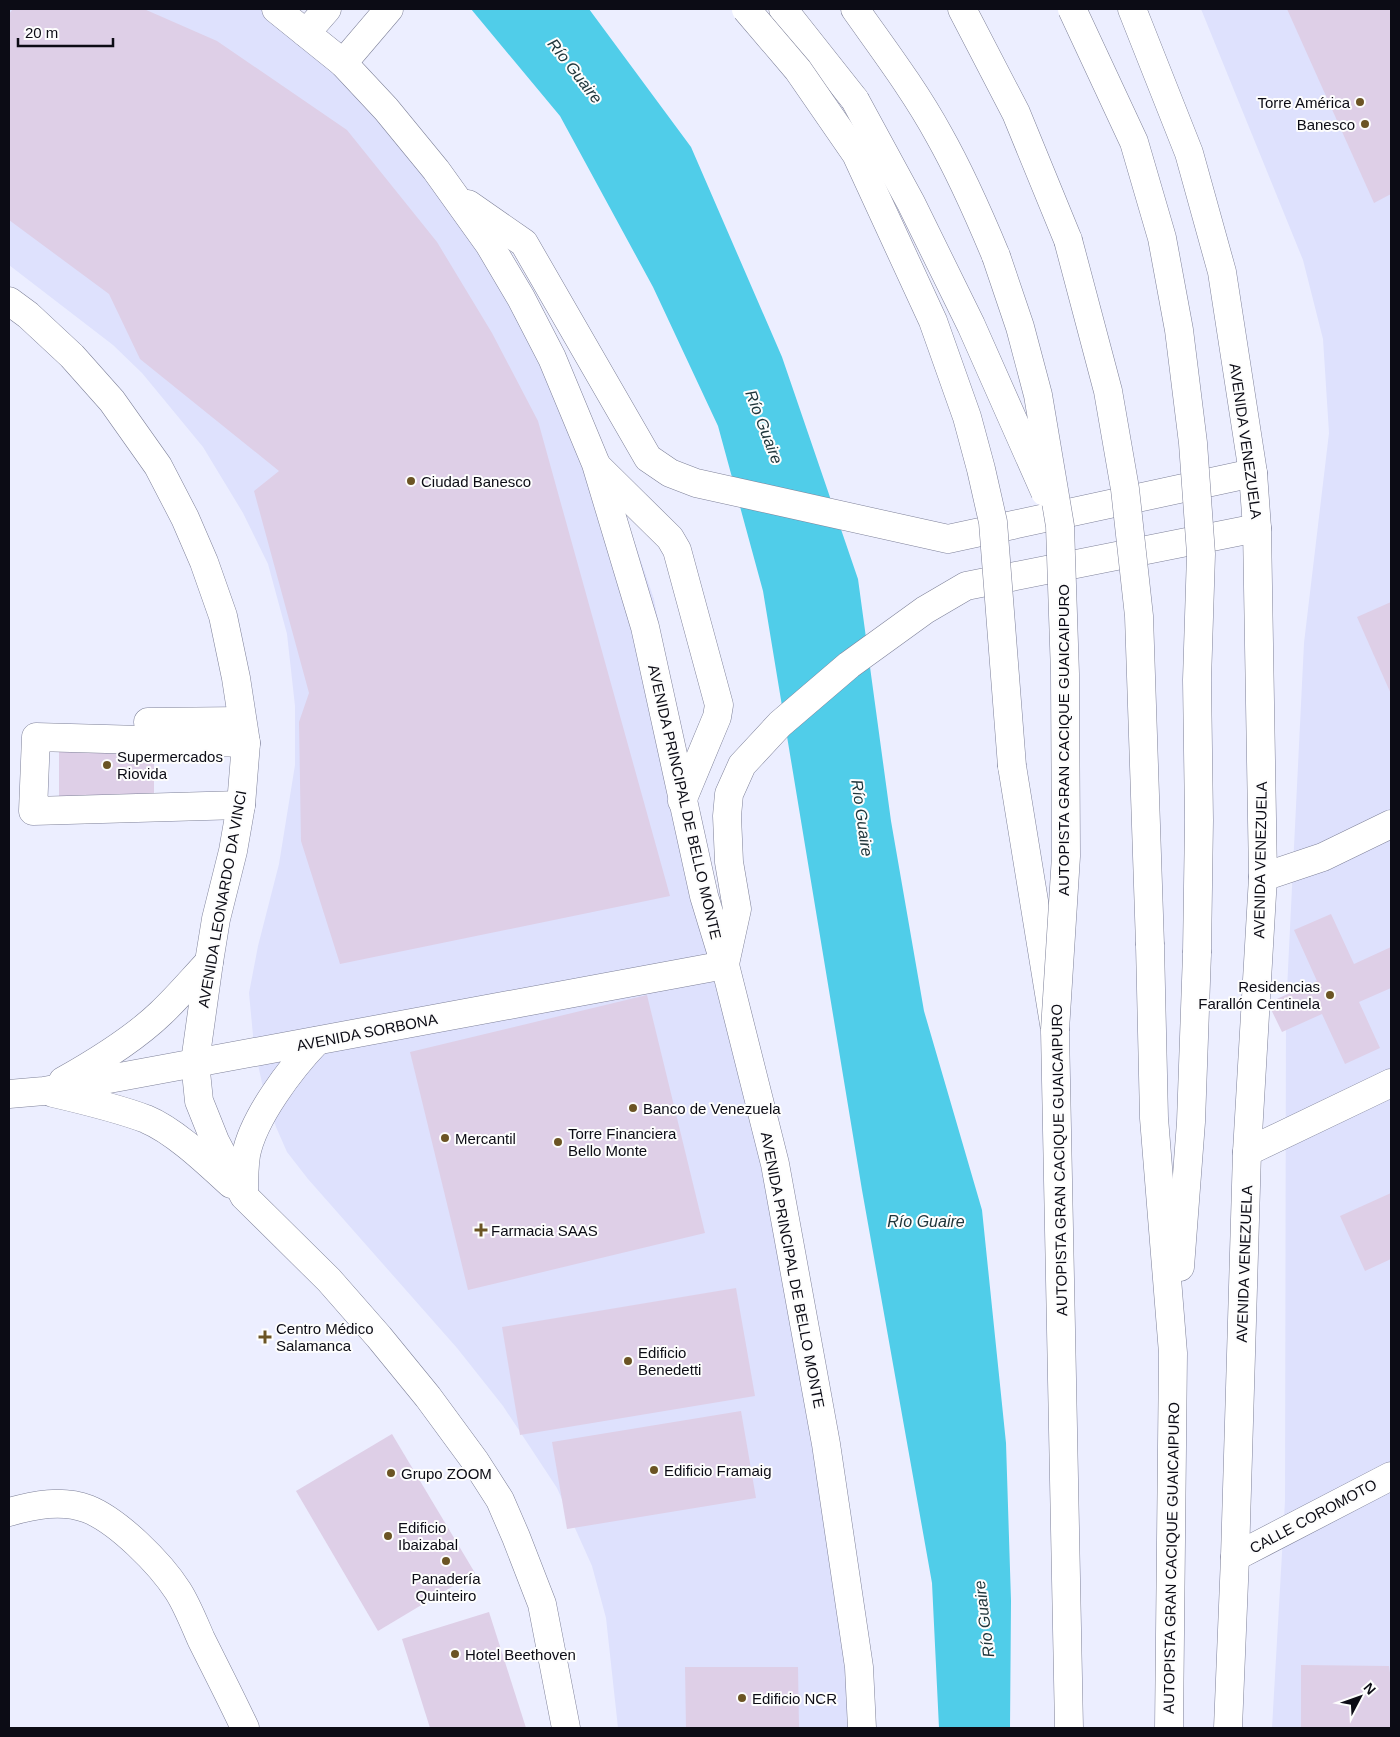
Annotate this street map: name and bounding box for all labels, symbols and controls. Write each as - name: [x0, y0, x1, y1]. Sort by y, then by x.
- scale bar: [18, 15, 112, 47]
- text: 20 m: [25, 24, 58, 41]
- water label: Río Guaire: [544, 35, 606, 107]
- place label: Torre América: [1257, 94, 1351, 111]
- marker: Torre América: [1354, 96, 1366, 108]
- place label: Banesco: [1297, 116, 1355, 133]
- marker: Banesco: [1359, 118, 1371, 130]
- street label: AVENIDA VENEZUELA: [1227, 362, 1265, 520]
- water label: Río Guaire: [742, 388, 786, 466]
- place label: Ciudad Banesco: [421, 473, 531, 490]
- marker: Ciudad Banesco: [405, 475, 417, 487]
- street label: AUTOPISTA GRAN CACIQUE GUAICAIPURO: [1055, 584, 1072, 896]
- street label: AVENIDA PRINCIPAL DE BELLO MONTE: [645, 663, 725, 941]
- place label: Supermercados Riovida: [117, 748, 223, 782]
- marker: Supermercados Riovida: [101, 759, 113, 771]
- water label: Río Guaire: [848, 779, 876, 858]
- street label: AVENIDA VENEZUELA: [1250, 781, 1270, 939]
- street label: AVENIDA LEONARDO DA VINCI: [194, 789, 250, 1009]
- place label: Residencias Farallón Centinela: [1198, 978, 1321, 1012]
- marker: Residencias Farallón Centinela: [1324, 989, 1336, 1001]
- street label: AUTOPISTA GRAN CACIQUE GUAICAIPURO: [1048, 1004, 1070, 1316]
- street label: AVENIDA SORBONA: [295, 1010, 439, 1054]
- place label: Banco de Venezuela: [643, 1100, 781, 1117]
- marker: Banco de Venezuela: [627, 1102, 639, 1114]
- place label: Torre Financiera Bello Monte: [568, 1125, 677, 1159]
- place label: Mercantil: [455, 1130, 516, 1147]
- street label: AVENIDA PRINCIPAL DE BELLO MONTE: [758, 1130, 828, 1410]
- marker: Mercantil: [439, 1132, 451, 1144]
- marker: Torre Financiera Bello Monte: [552, 1136, 564, 1148]
- street label: AVENIDA VENEZUELA: [1233, 1185, 1255, 1343]
- water label: Río Guaire: [887, 1213, 965, 1230]
- place label: Farmacia SAAS: [491, 1222, 598, 1239]
- marker: Farmacia SAAS: [475, 1224, 487, 1236]
- place label: Centro Médico Salamanca: [276, 1320, 374, 1354]
- marker: Centro Médico Salamanca: [258, 1330, 272, 1344]
- place label: Edificio Benedetti: [638, 1344, 701, 1378]
- marker: Edificio Benedetti: [622, 1355, 634, 1367]
- street label: AUTOPISTA GRAN CACIQUE GUAICAIPURO: [1160, 1402, 1182, 1714]
- place label: Edificio Framaig: [664, 1462, 772, 1479]
- marker: Edificio Framaig: [648, 1464, 660, 1476]
- place label: Grupo ZOOM: [401, 1465, 492, 1482]
- marker: Grupo ZOOM: [385, 1467, 397, 1479]
- street label: CALLE COROMOTO: [1247, 1475, 1379, 1557]
- place label: Edificio Ibaizabal: [398, 1519, 458, 1553]
- marker: Edificio Ibaizabal: [382, 1530, 394, 1542]
- marker: Panadería Quinteiro: [440, 1555, 452, 1567]
- place label: Panadería Quinteiro: [411, 1570, 481, 1604]
- water label: Río Guaire: [971, 1579, 997, 1658]
- place label: Hotel Beethoven: [465, 1646, 576, 1663]
- marker: Hotel Beethoven: [449, 1648, 461, 1660]
- north arrow: [1335, 1672, 1385, 1722]
- text: N: [1360, 1679, 1379, 1698]
- place label: Edificio NCR: [752, 1690, 837, 1707]
- marker: Edificio NCR: [736, 1692, 748, 1704]

